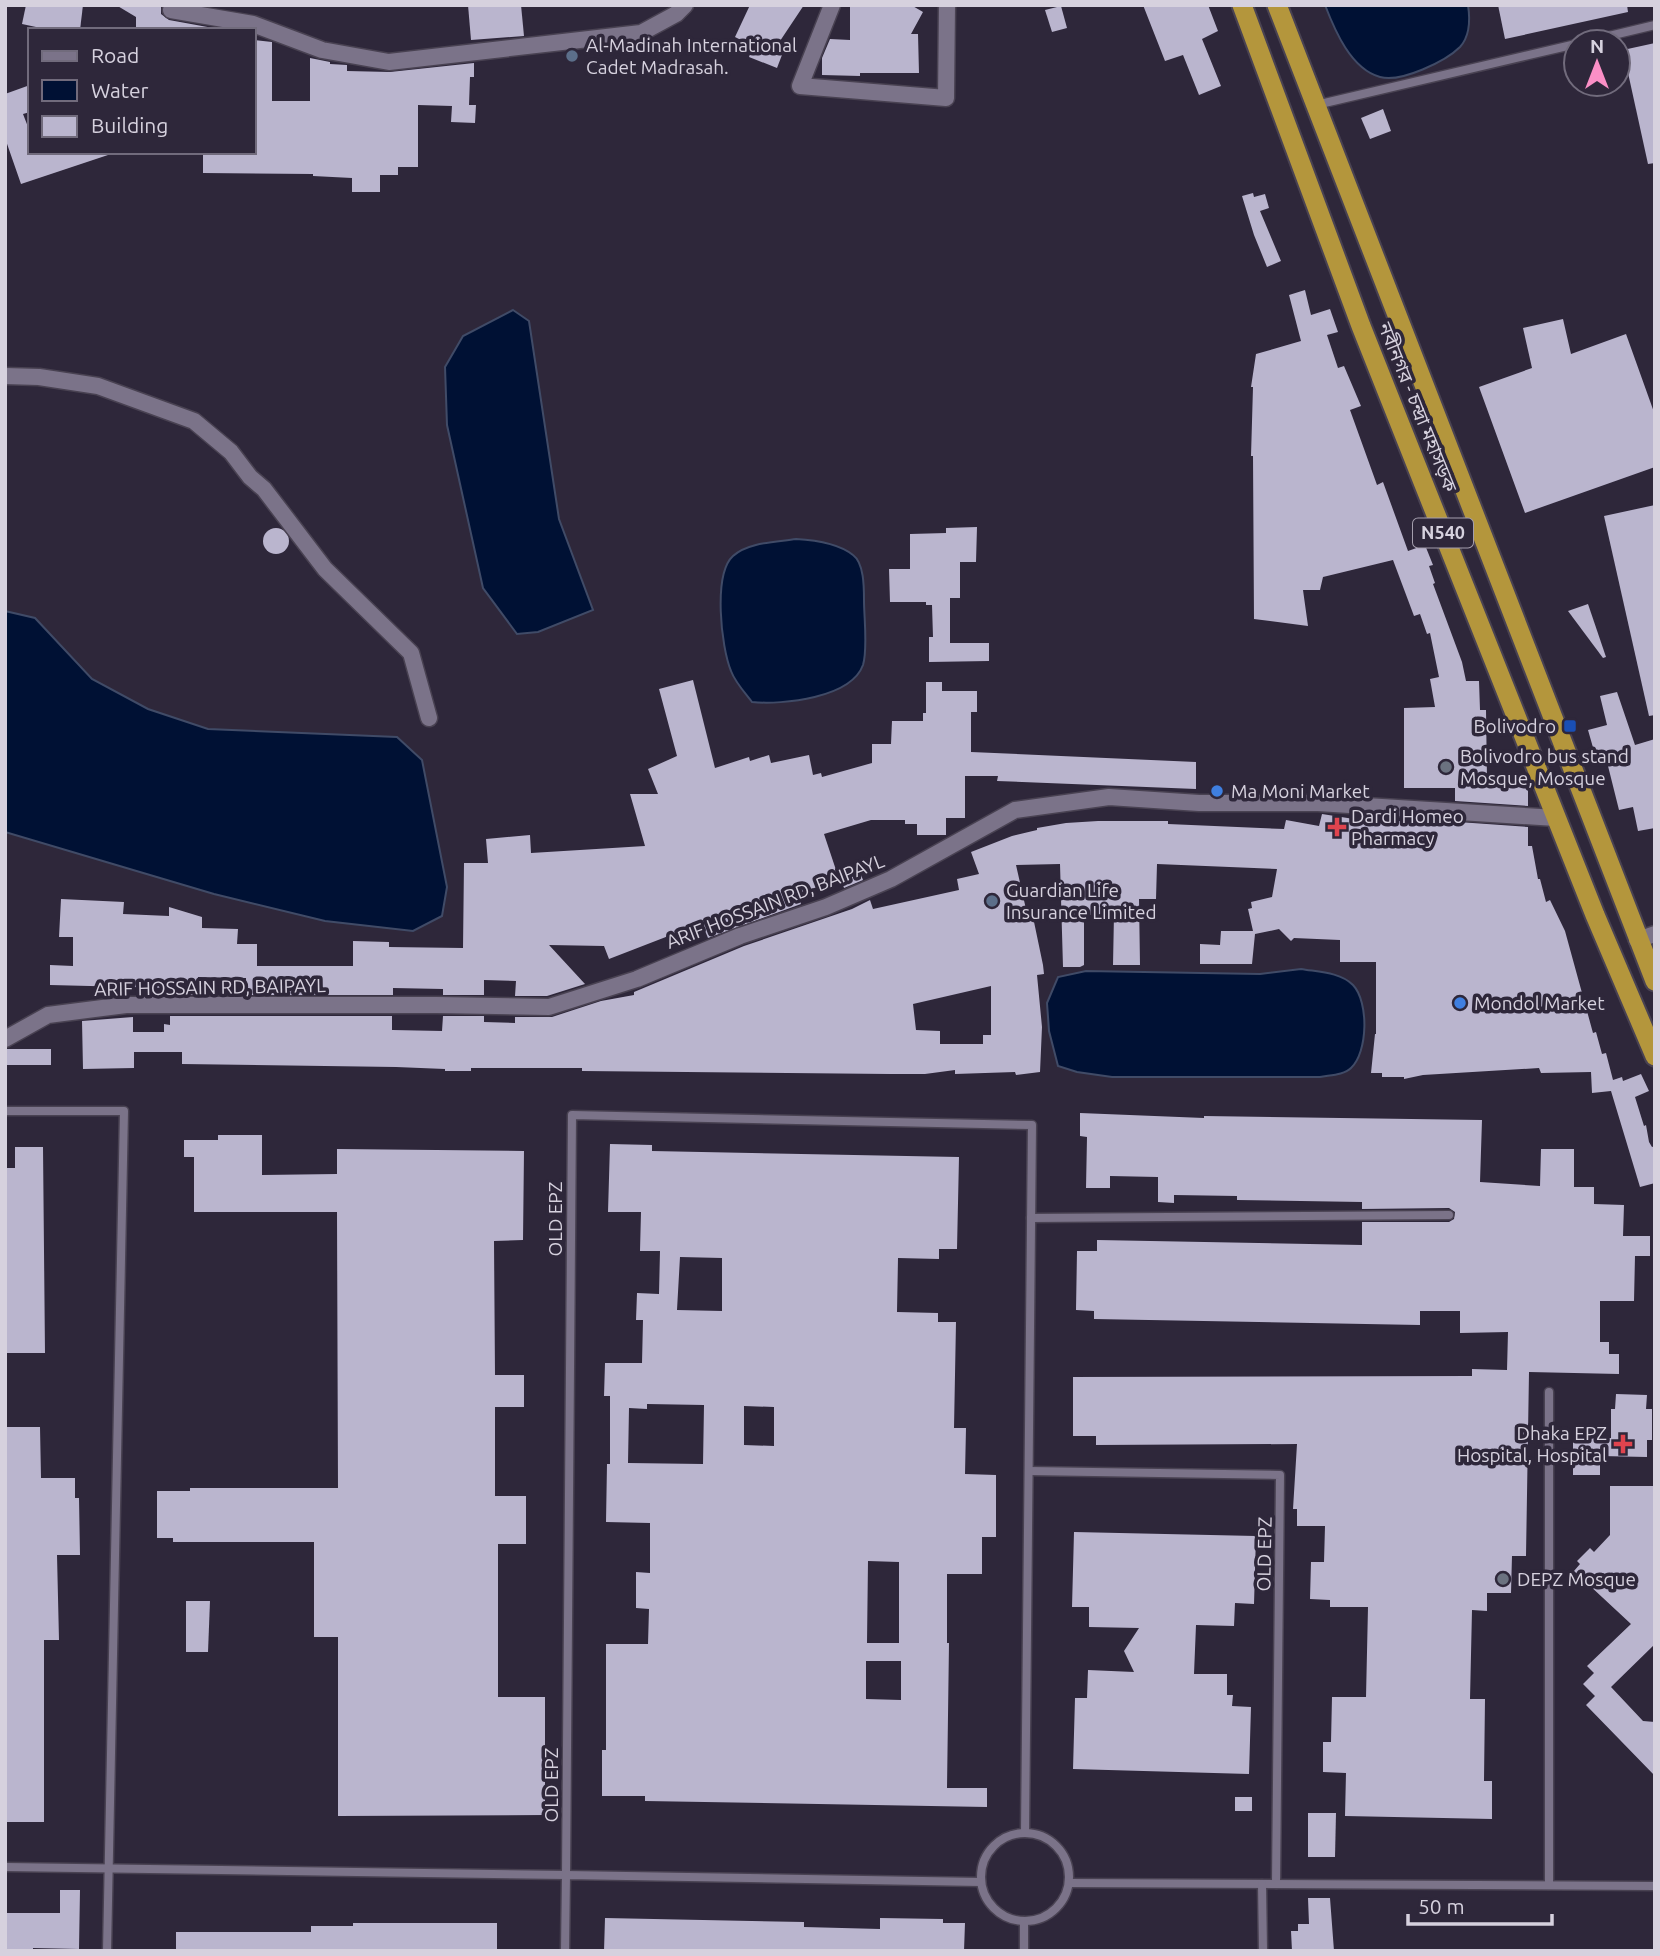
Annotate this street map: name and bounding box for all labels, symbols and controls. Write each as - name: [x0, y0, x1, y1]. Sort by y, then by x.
- legend: [28, 28, 256, 154]
- north arrow: [1562, 28, 1632, 98]
- place label: Al-Madinah International Cadet Madrasah.: [586, 34, 797, 78]
- text: N: [1590, 35, 1604, 57]
- text: Road: [91, 43, 139, 67]
- marker: Al-Madinah International Cadet Madrasah.: [564, 48, 580, 64]
- text: Water: [91, 78, 149, 102]
- text: Building: [91, 113, 168, 137]
- street label: নবীনগর - চন্দ্রা মহাসড়ক: [1374, 318, 1462, 495]
- road number: N540: [1413, 518, 1473, 548]
- place label: Bolivodro: [1474, 715, 1556, 737]
- marker: Bolivodro: [1562, 718, 1578, 734]
- place label: Bolivodro bus stand Mosque, Mosque: [1460, 745, 1629, 789]
- marker: Bolivodro bus stand Mosque, Mosque: [1438, 759, 1454, 775]
- place label: Ma Moni Market: [1231, 780, 1370, 802]
- marker: Ma Moni Market: [1209, 783, 1225, 799]
- place label: Dardi Homeo Pharmacy: [1351, 805, 1464, 849]
- marker: Dardi Homeo Pharmacy: [1329, 819, 1345, 835]
- street label: ARIF HOSSAIN RD, BAIPAYL: [663, 849, 887, 953]
- place label: Guardian Life Insurance Limited: [1006, 879, 1157, 923]
- marker: Guardian Life Insurance Limited: [984, 893, 1000, 909]
- street label: ARIF HOSSAIN RD, BAIPAYL: [94, 974, 326, 1000]
- place label: Mondol Market: [1474, 992, 1605, 1014]
- marker: Mondol Market: [1452, 995, 1468, 1011]
- street label: OLD EPZ: [544, 1181, 566, 1256]
- place label: Dhaka EPZ Hospital, Hospital: [1457, 1422, 1607, 1466]
- marker: Dhaka EPZ Hospital, Hospital: [1613, 1434, 1633, 1454]
- street label: OLD EPZ: [1252, 1516, 1276, 1592]
- place label: DEPZ Mosque: [1517, 1568, 1636, 1590]
- marker: DEPZ Mosque: [1495, 1571, 1511, 1587]
- street label: OLD EPZ: [540, 1747, 562, 1822]
- scale bar: [1408, 1882, 1552, 1926]
- text: 50 m: [1418, 1894, 1465, 1918]

